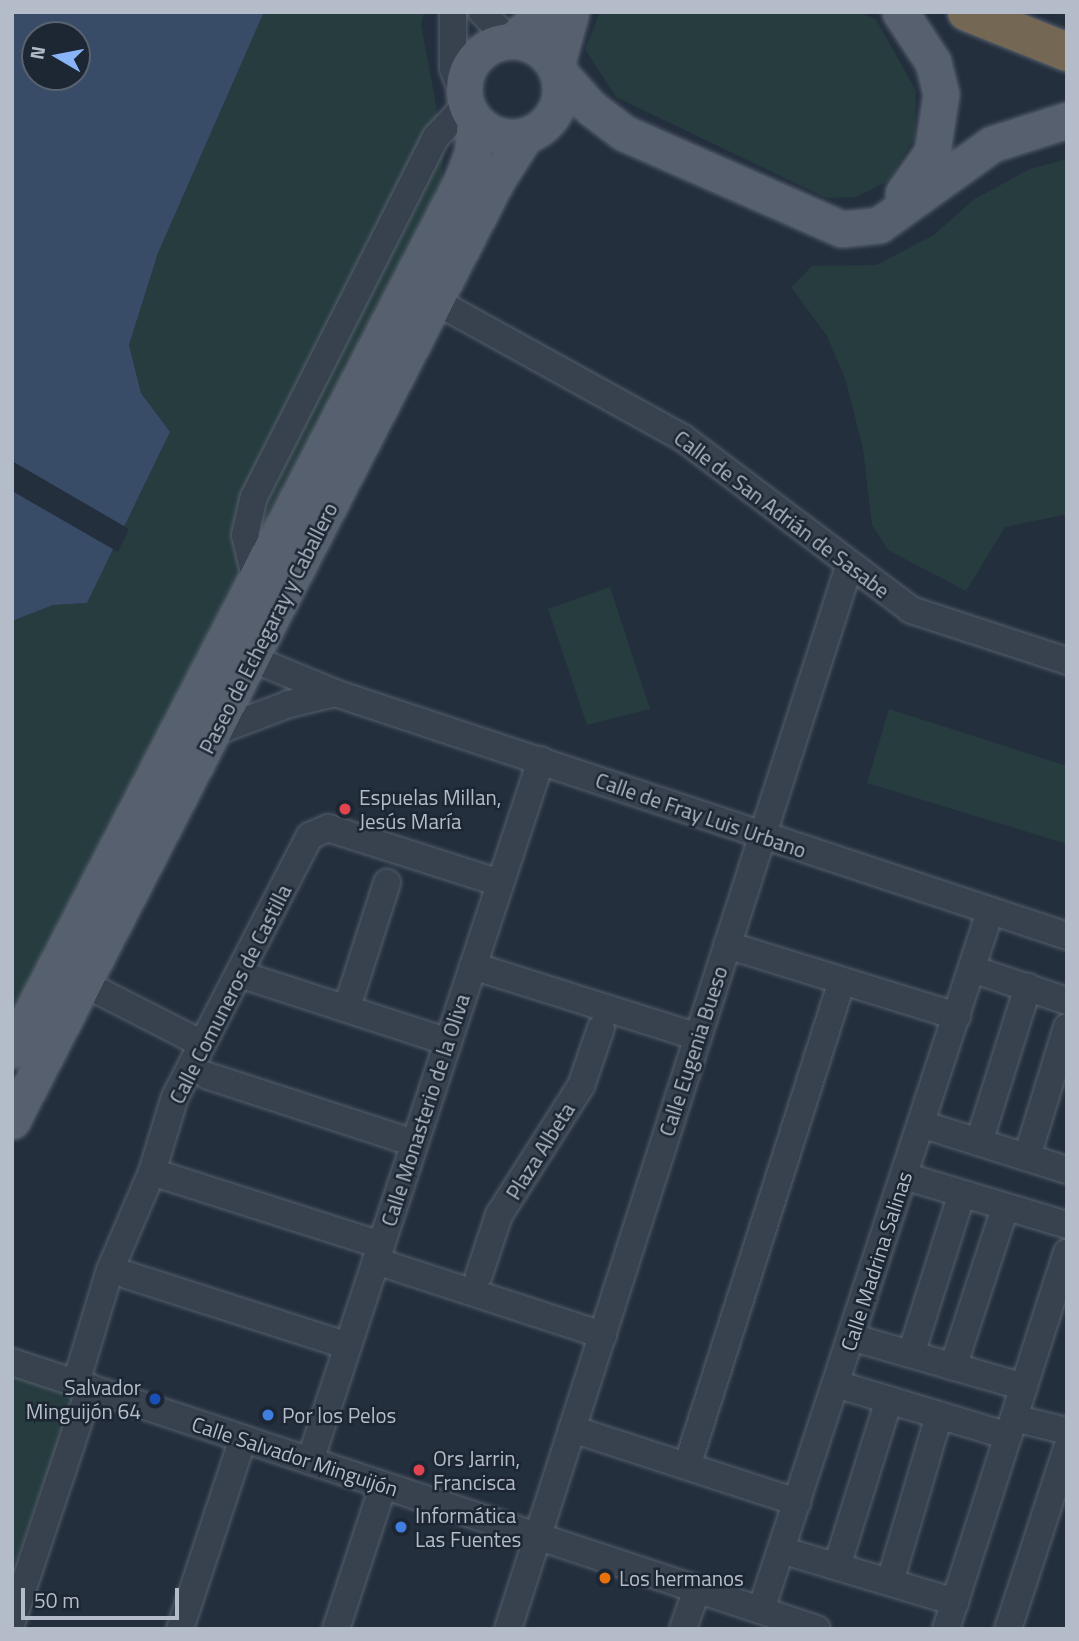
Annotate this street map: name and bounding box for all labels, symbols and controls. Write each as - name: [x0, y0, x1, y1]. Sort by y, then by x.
- north arrow: [21, 21, 91, 91]
- text: N: [21, 44, 52, 62]
- street label: Calle de San Adrián de Sasabe: [669, 425, 895, 603]
- street label: Paseo de Echegaray y Caballero: [194, 498, 342, 758]
- street label: Calle de Fray Luis Urbano: [592, 767, 810, 863]
- place label: Espuelas Millan, Jesús María: [359, 784, 501, 834]
- marker: Espuelas Millan, Jesús María: [337, 801, 353, 817]
- street label: Calle Comuneros de Castilla: [164, 880, 296, 1108]
- street label: Calle Eugenia Bueso: [654, 963, 732, 1139]
- street label: Calle Monasterio de la Oliva: [376, 991, 474, 1229]
- street label: Plaza Albeta: [500, 1098, 580, 1204]
- street label: Calle Madrina Salinas: [835, 1168, 917, 1354]
- place label: Salvador Minguijón 64: [26, 1374, 141, 1424]
- marker: Salvador Minguijón 64: [147, 1391, 163, 1407]
- place label: Por los Pelos: [282, 1402, 396, 1428]
- marker: Por los Pelos: [260, 1407, 276, 1423]
- street label: Calle Salvador Minguijón: [189, 1411, 401, 1501]
- place label: Ors Jarrin, Francisca: [433, 1445, 520, 1495]
- marker: Ors Jarrin, Francisca: [411, 1462, 427, 1478]
- place label: Informática Las Fuentes: [415, 1502, 521, 1552]
- marker: Informática Las Fuentes: [393, 1519, 409, 1535]
- place label: Los hermanos: [619, 1565, 744, 1591]
- marker: Los hermanos: [597, 1570, 613, 1586]
- scale bar: [24, 1574, 182, 1618]
- text: 50 m: [34, 1584, 80, 1616]

